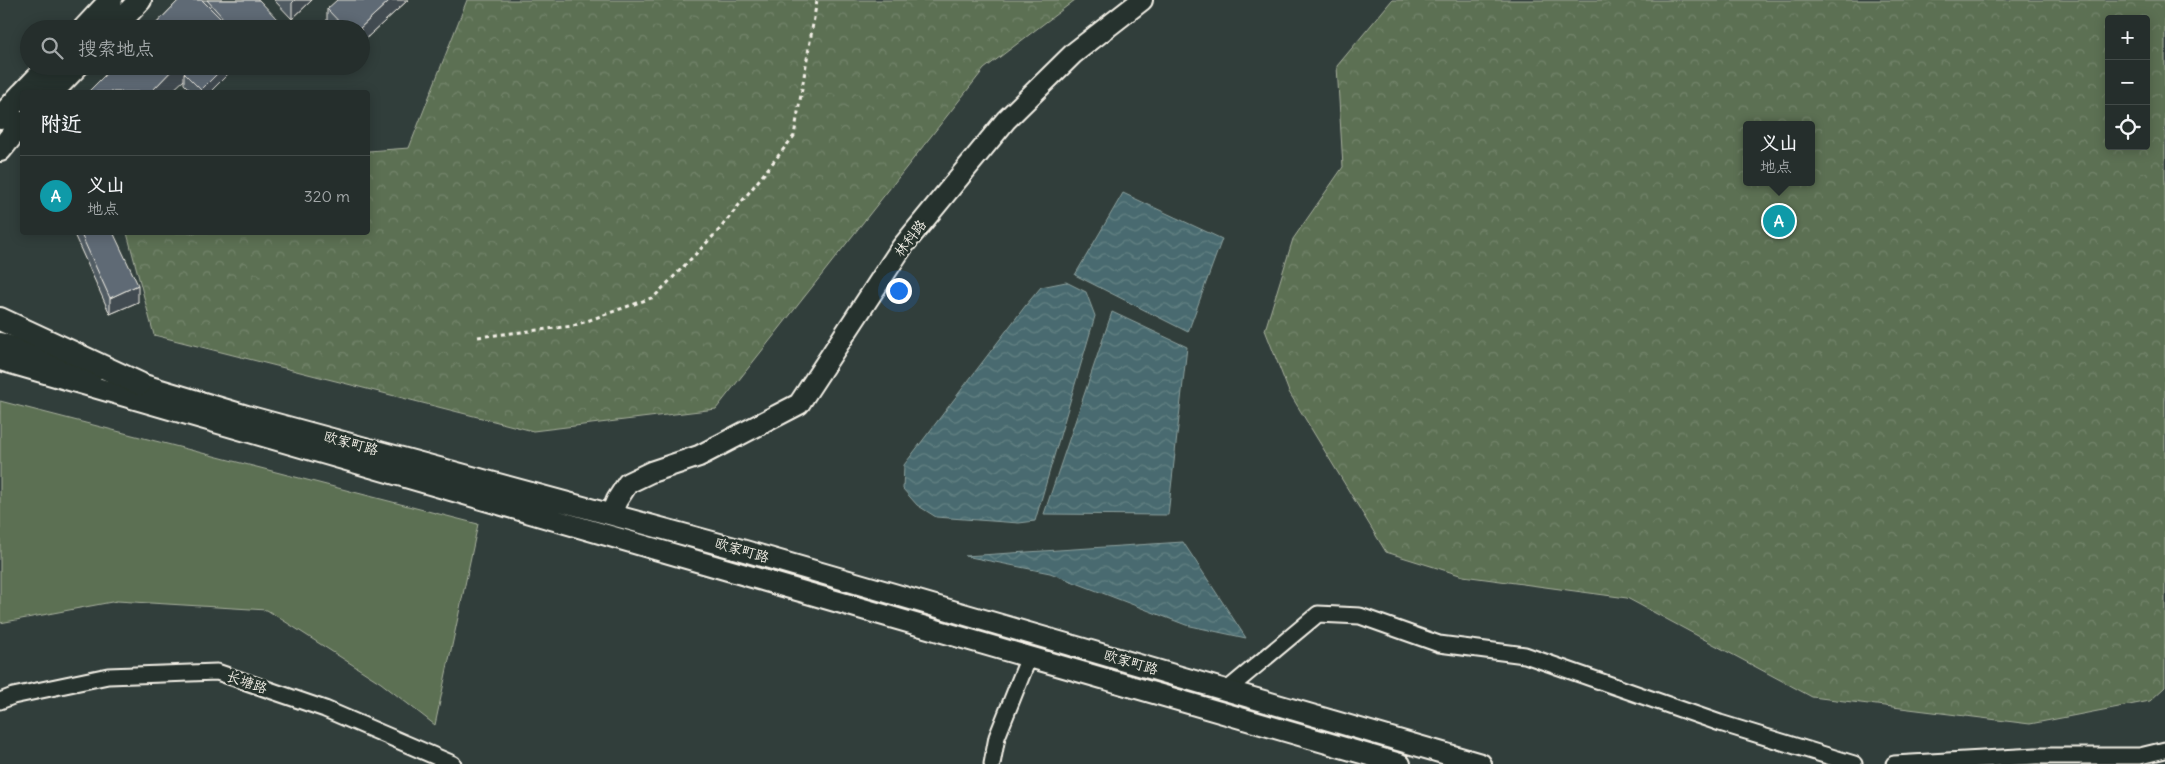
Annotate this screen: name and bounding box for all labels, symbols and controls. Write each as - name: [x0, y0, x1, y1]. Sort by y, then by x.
- map controls: [2105, 15, 2150, 150]
- button: +: [2105, 15, 2150, 60]
- search box: [20, 20, 370, 75]
- icon: search: [38, 34, 66, 62]
- text: 搜索地点: [78, 36, 154, 60]
- button: −: [2105, 60, 2150, 105]
- button: locate: [2105, 105, 2150, 150]
- text: 附近: [40, 110, 82, 137]
- popup: [1743, 121, 1815, 186]
- text: 义山: [1760, 131, 1798, 155]
- text: 地点: [1760, 156, 1792, 176]
- text: 义山: [87, 173, 125, 197]
- text: A: [51, 186, 61, 206]
- text: 320 m: [304, 186, 350, 206]
- text: 地点: [87, 198, 119, 218]
- pin: A: [1763, 202, 1795, 240]
- street label: 林科路: [890, 216, 930, 260]
- your location: [886, 278, 912, 304]
- street label: 欧家町路: [322, 427, 380, 459]
- street label: 欧家町路: [713, 534, 771, 566]
- street label: 欧家町路: [1102, 646, 1160, 678]
- street label: 长塘路: [224, 667, 270, 697]

